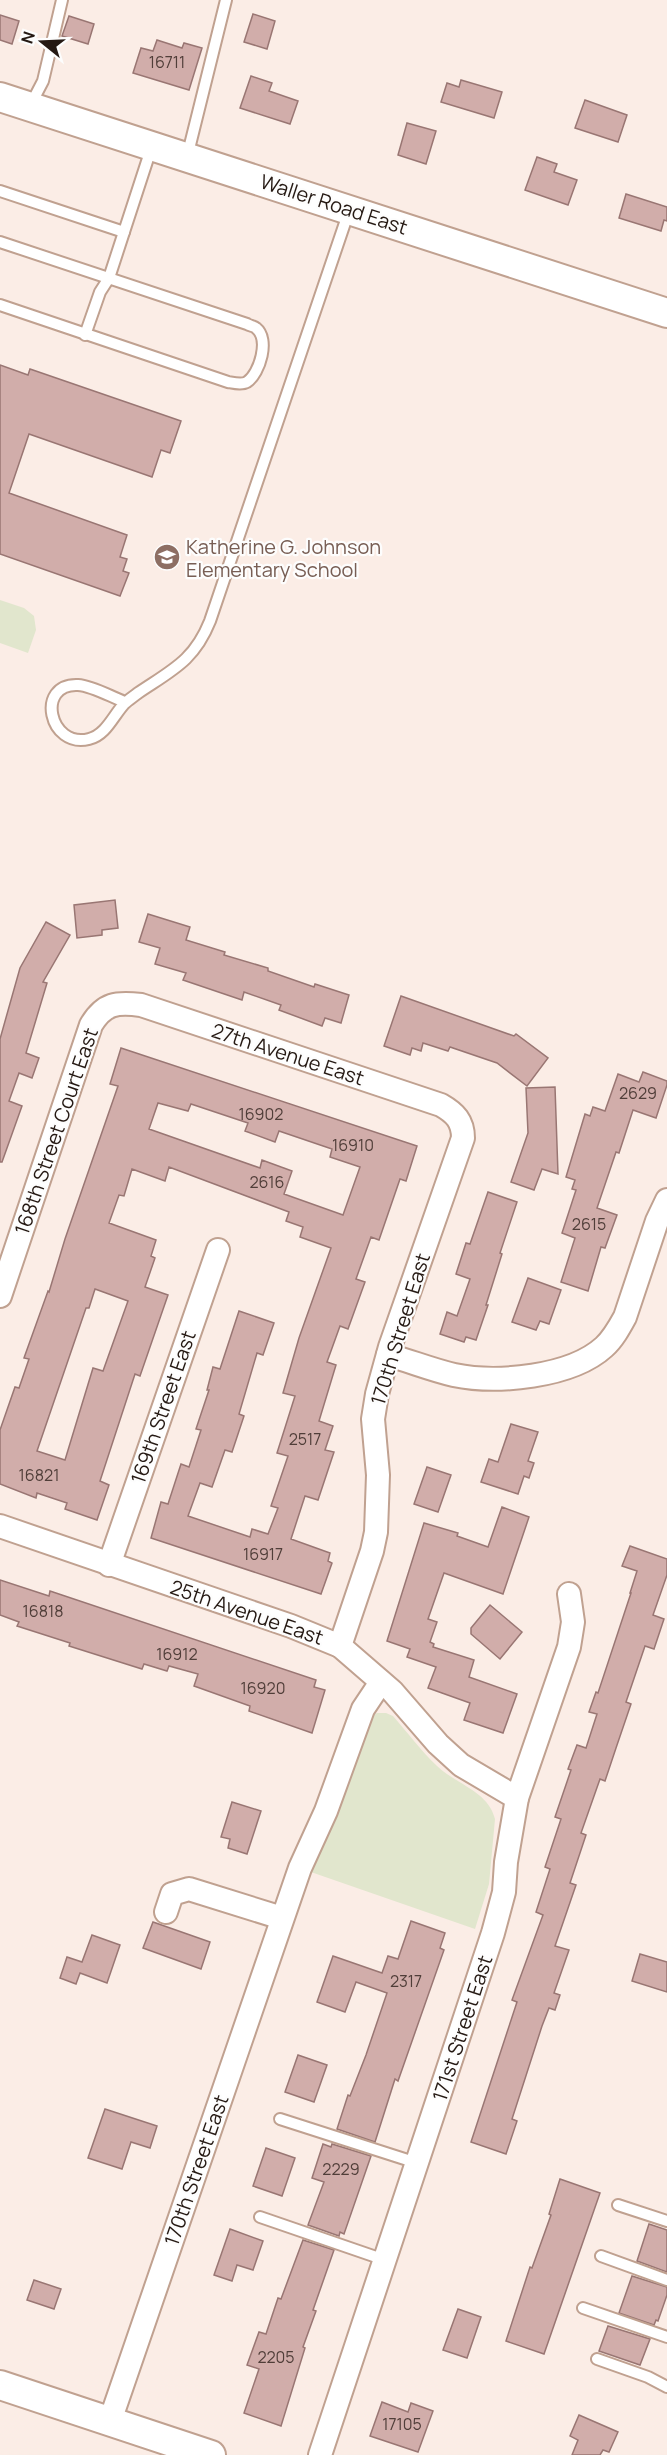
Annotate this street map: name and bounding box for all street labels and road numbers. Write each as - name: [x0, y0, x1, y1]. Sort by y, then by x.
- street label: Waller Road East: [257, 167, 411, 241]
- street label: 27th Avenue East: [208, 1017, 368, 1091]
- street label: 168th Street Court East: [8, 1024, 104, 1238]
- street label: 170th Street East: [364, 1250, 436, 1408]
- street label: 169th Street East: [124, 1327, 202, 1487]
- street label: 25th Avenue East: [167, 1573, 327, 1651]
- street label: 171st Street East: [426, 1952, 498, 2104]
- street label: 170th Street East: [158, 2091, 234, 2249]

